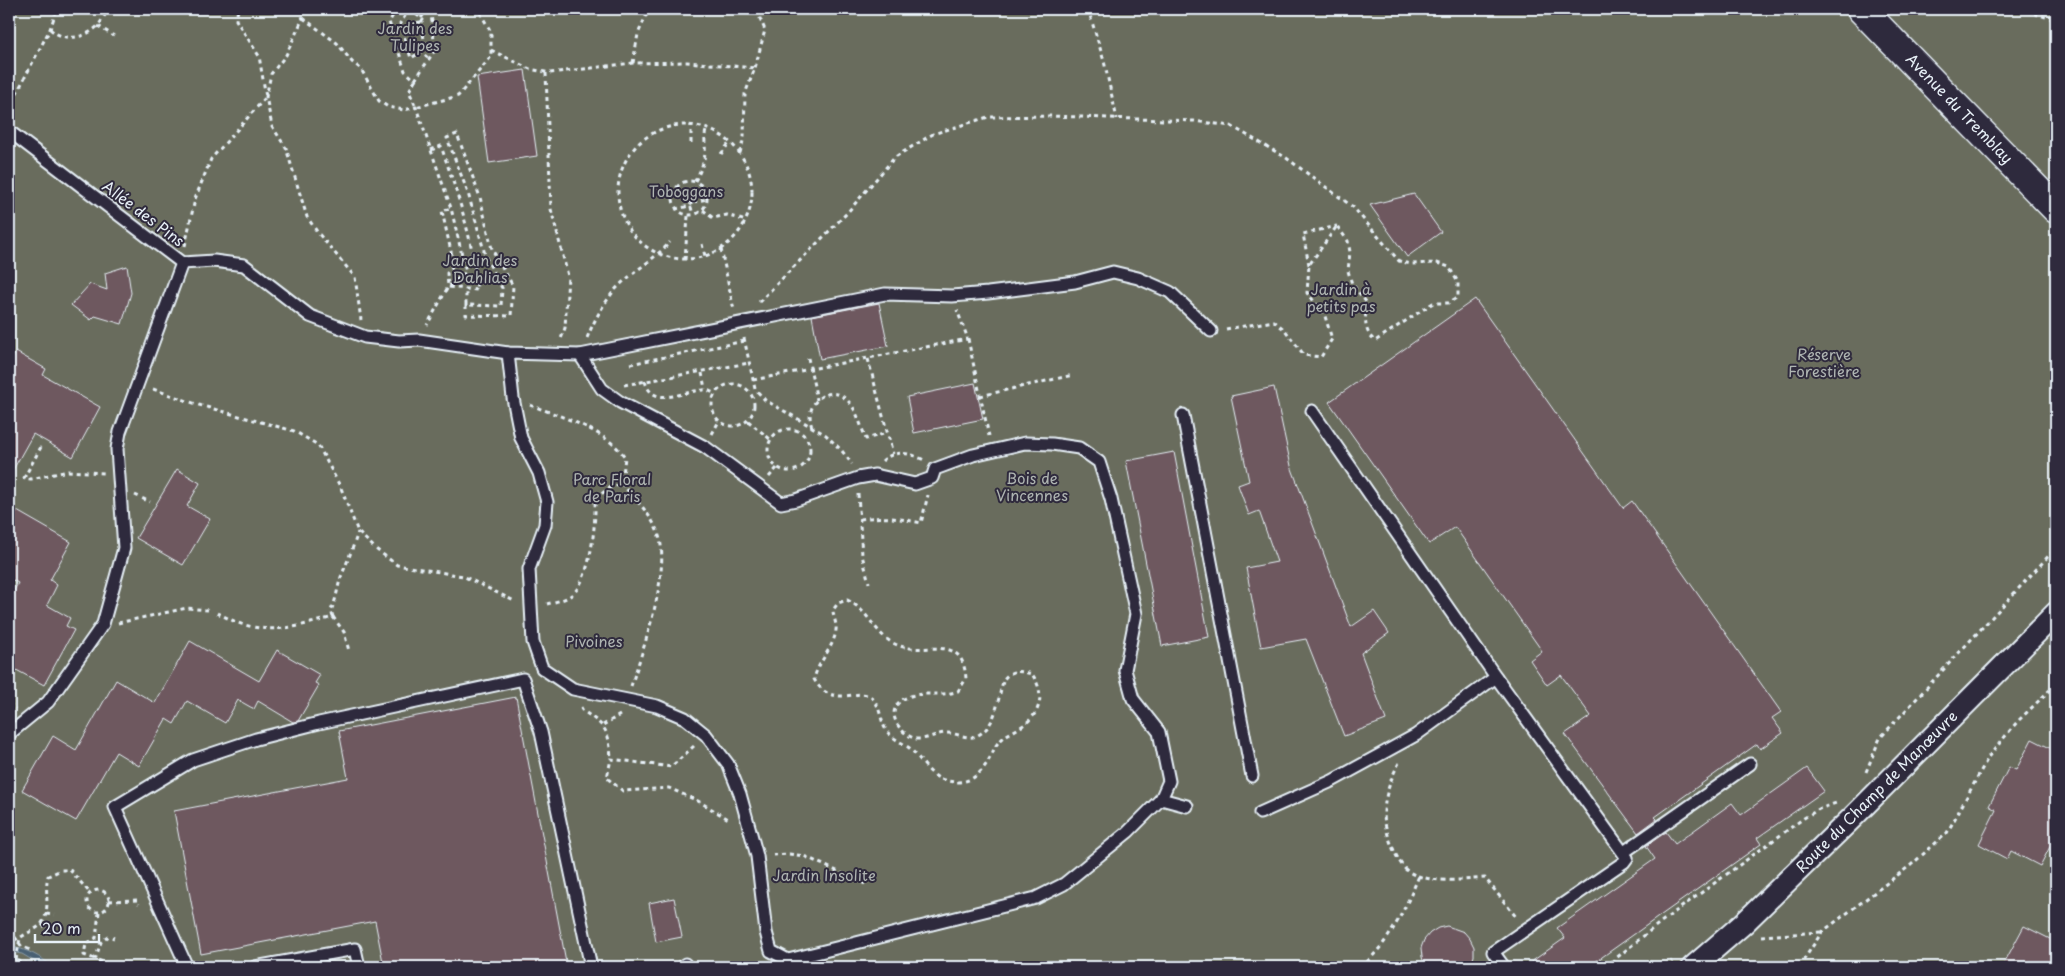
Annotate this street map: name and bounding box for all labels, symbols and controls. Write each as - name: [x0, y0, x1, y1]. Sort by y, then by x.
- park label: Jardin des Tulipes: [378, 16, 453, 56]
- street label: Avenue du Tremblay: [1901, 47, 2019, 168]
- street label: Allée des Pins: [98, 174, 190, 252]
- park label: Toboggans: [649, 179, 723, 202]
- park label: Jardin des Dahlias: [443, 248, 518, 288]
- park label: Jardin à petits pas: [1306, 277, 1376, 317]
- park label: Réserve Forestière: [1788, 342, 1860, 382]
- park label: Bois de Vincennes: [996, 466, 1068, 506]
- park label: Parc Floral de Paris: [573, 467, 651, 507]
- park label: Pivoines: [565, 629, 623, 652]
- street label: Route du Champ de Manœuvre: [1790, 705, 1962, 877]
- park label: Jardin Insolite: [773, 863, 875, 886]
- scale bar: [35, 911, 99, 943]
- text: 20 m: [42, 916, 81, 939]

